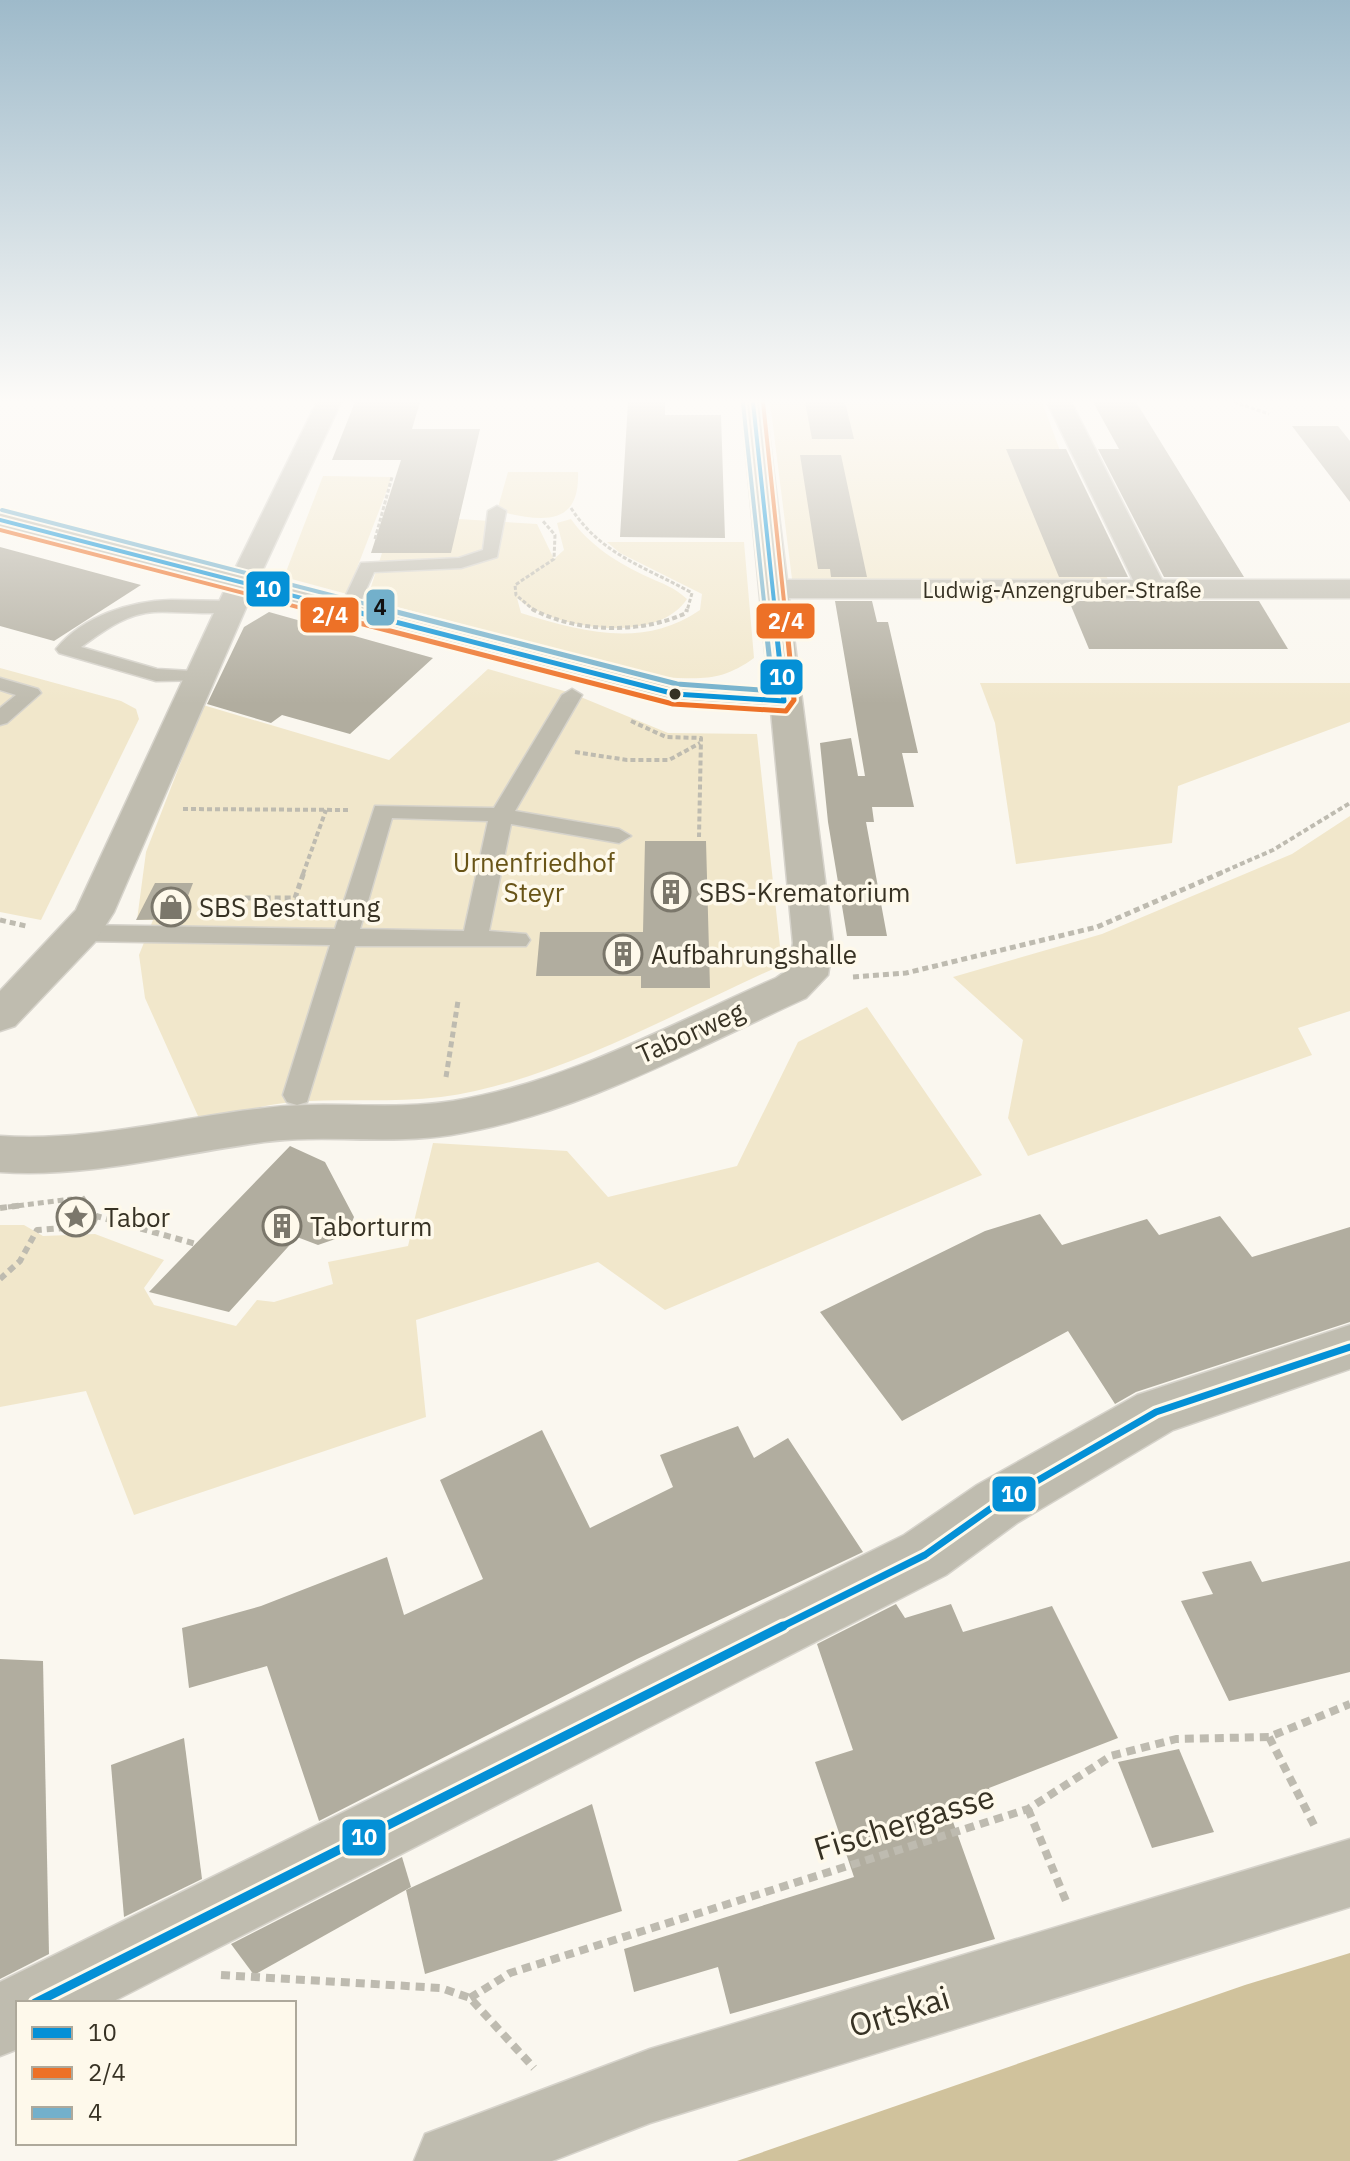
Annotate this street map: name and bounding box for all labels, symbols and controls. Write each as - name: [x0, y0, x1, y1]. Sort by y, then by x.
- line badge: 10: [245, 570, 291, 608]
- text: 10: [255, 574, 281, 603]
- street label: Ludwig-Anzengruber-Straße: [923, 575, 1201, 604]
- line badge: 4: [365, 588, 396, 627]
- text: 4: [373, 592, 387, 621]
- line badge: 2/4: [299, 596, 360, 634]
- text: 2/4: [312, 600, 348, 629]
- line badge: 2/4: [755, 602, 816, 640]
- text: 2/4: [768, 606, 804, 635]
- line badge: 10: [759, 658, 804, 696]
- text: 10: [769, 662, 795, 691]
- unlabelled marker: [667, 686, 683, 702]
- park label: Urnenfriedhof Steyr: [453, 845, 615, 909]
- building icon: SBS-Krematorium: [650, 871, 692, 913]
- place label: SBS-Krematorium: [699, 875, 910, 909]
- shop icon: SBS Bestattung: [150, 886, 192, 928]
- place label: SBS Bestattung: [199, 890, 381, 924]
- building icon: Aufbahrungshalle: [602, 933, 644, 975]
- place label: Aufbahrungshalle: [651, 937, 857, 971]
- street label: Taborweg: [631, 993, 749, 1071]
- place icon: Tabor: [55, 1196, 97, 1238]
- place label: Tabor: [104, 1200, 171, 1234]
- building icon: Taborturm: [261, 1205, 303, 1247]
- place label: Taborturm: [310, 1209, 432, 1243]
- line badge: 10: [991, 1475, 1037, 1513]
- text: 10: [1001, 1479, 1027, 1508]
- street label: Fischergasse: [809, 1775, 999, 1869]
- line badge: 10: [341, 1818, 387, 1857]
- text: 10: [351, 1822, 377, 1851]
- street label: Ortskai: [844, 1976, 954, 2046]
- legend: [16, 2001, 296, 2145]
- text: 10: [88, 2016, 117, 2048]
- text: 2/4: [88, 2056, 126, 2088]
- text: 4: [88, 2096, 102, 2128]

